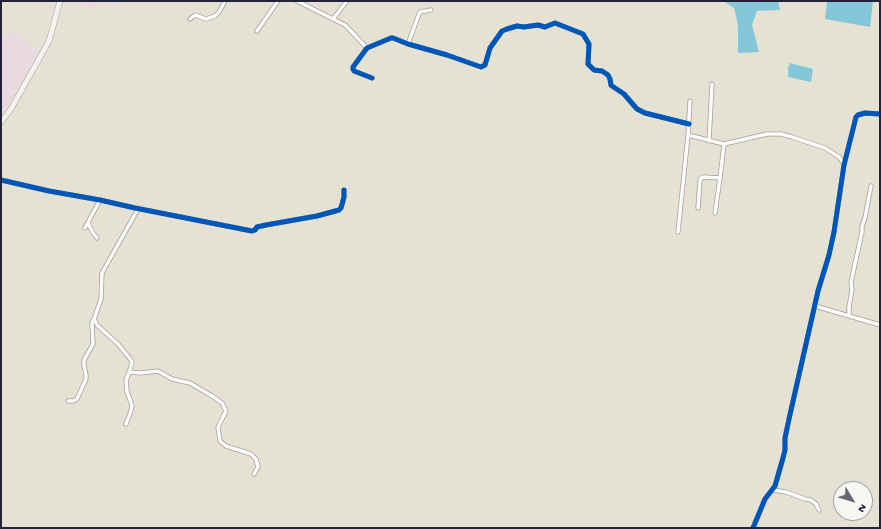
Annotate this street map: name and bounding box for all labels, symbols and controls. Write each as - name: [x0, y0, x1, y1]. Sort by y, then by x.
- north arrow: [833, 481, 873, 521]
- text: N: [855, 501, 869, 514]

